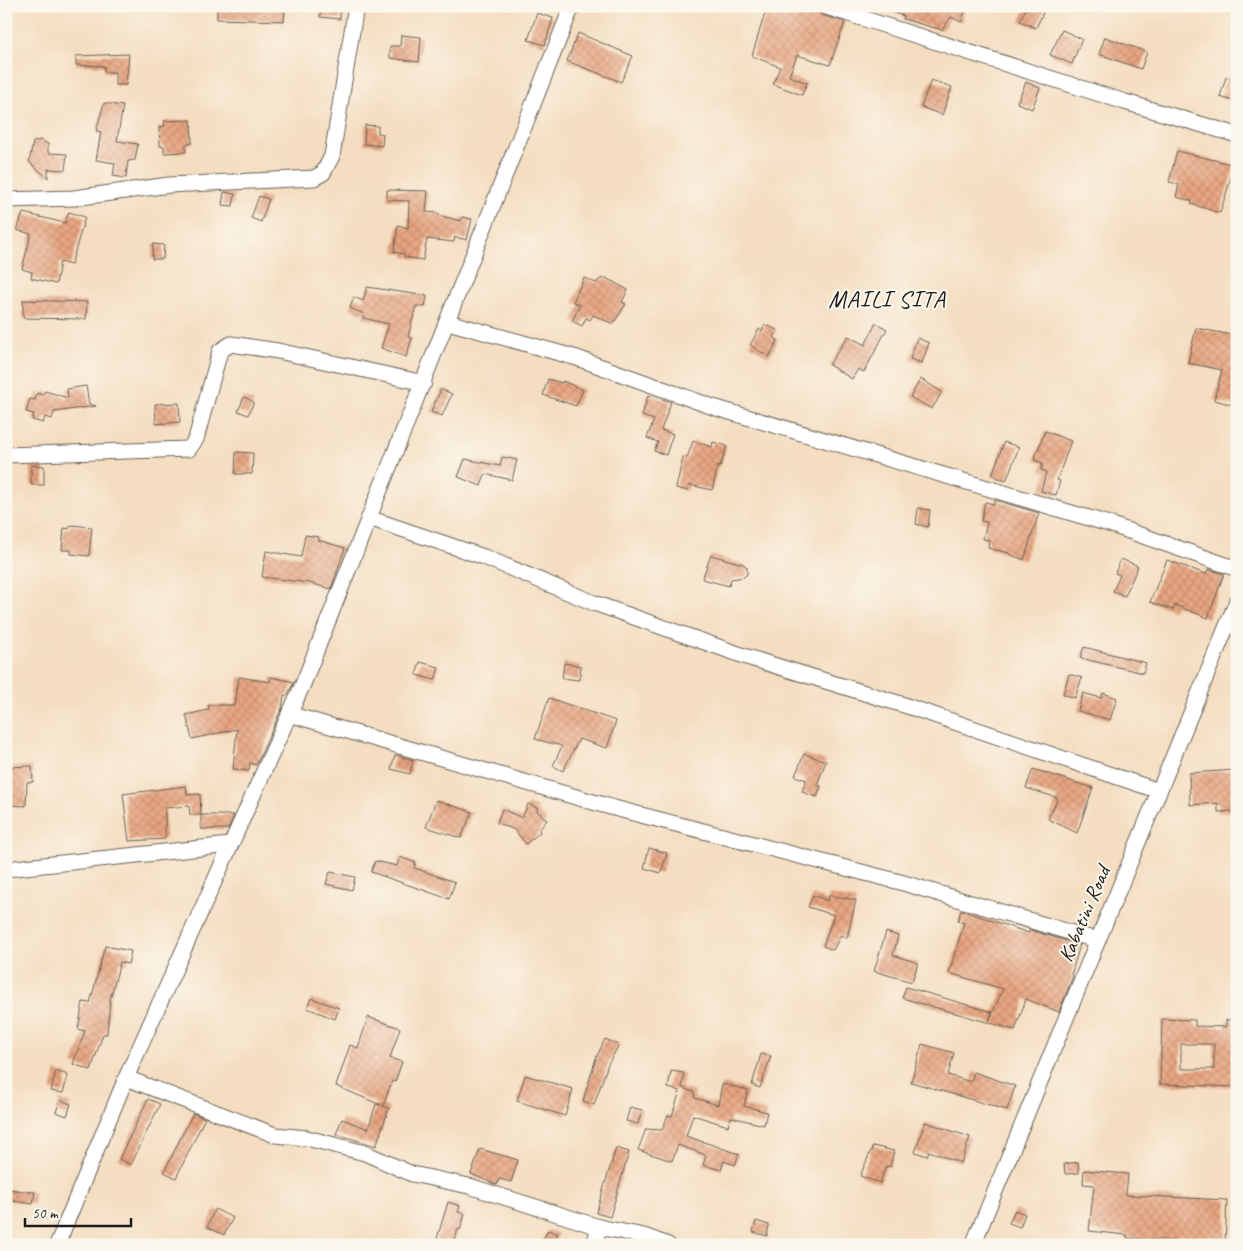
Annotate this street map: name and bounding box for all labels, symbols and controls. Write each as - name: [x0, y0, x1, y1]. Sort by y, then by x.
- district label: MAILI SITA: [828, 284, 946, 314]
- street label: Kabatini Road: [1052, 859, 1117, 966]
- scale bar: [25, 1196, 131, 1228]
- text: 50 m: [32, 1204, 59, 1223]

